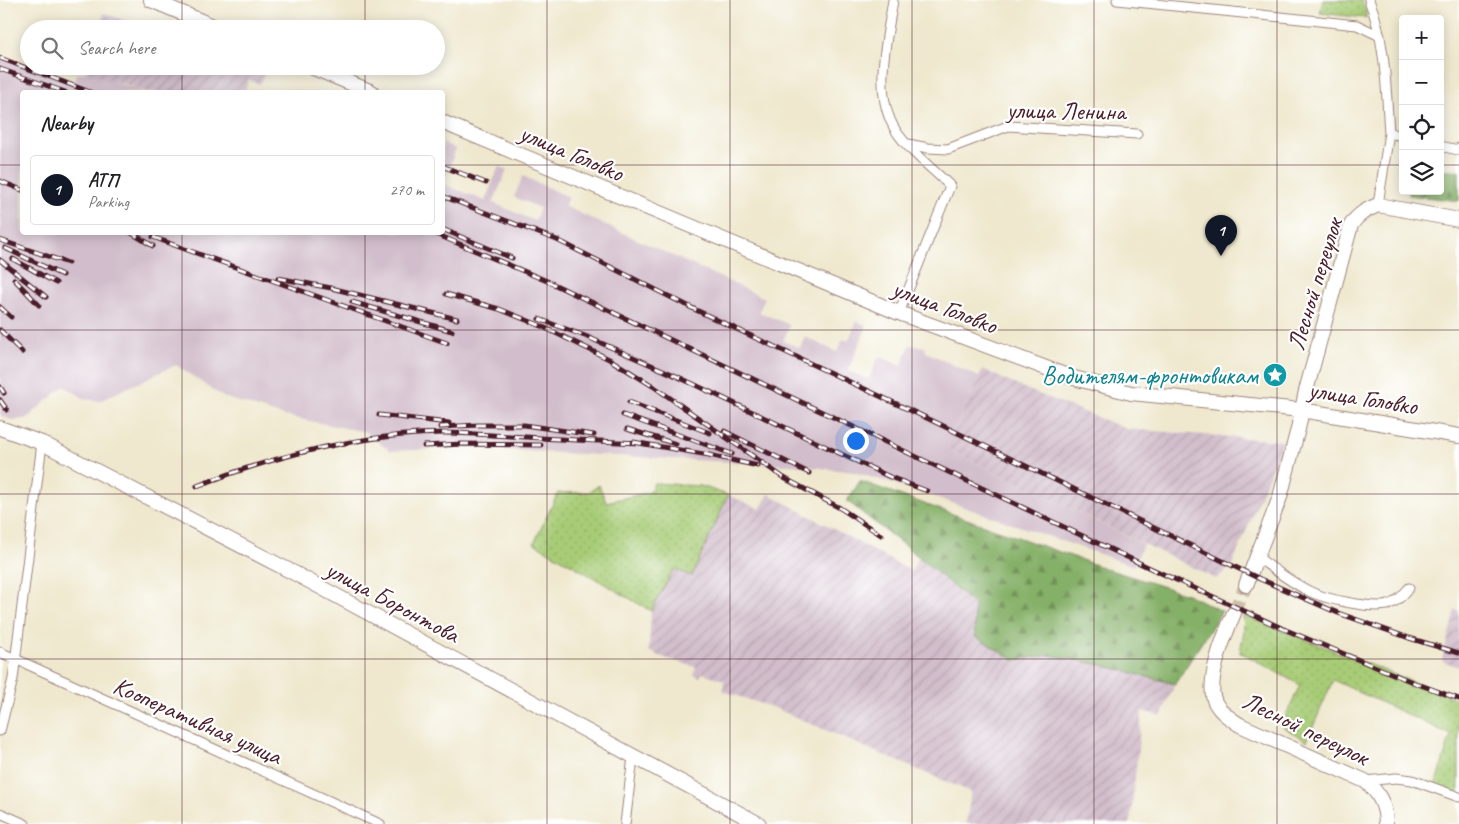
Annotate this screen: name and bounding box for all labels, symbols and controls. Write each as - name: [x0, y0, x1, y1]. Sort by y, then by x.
- map controls: [1399, 15, 1444, 195]
- button: +: [1399, 15, 1444, 60]
- search box: [20, 20, 445, 75]
- icon: search: [38, 34, 66, 62]
- text: Search here: [78, 36, 155, 60]
- button: −: [1399, 60, 1444, 105]
- street label: улица Ленина: [1004, 94, 1128, 128]
- button: locate: [1399, 105, 1444, 150]
- text: Nearby: [40, 110, 93, 136]
- street label: улица Головко: [513, 116, 629, 189]
- button: layers: [1399, 150, 1444, 195]
- text: АТП: [88, 168, 118, 192]
- text: 1: [53, 180, 61, 200]
- text: 270 m: [390, 180, 424, 200]
- text: Parking: [88, 192, 129, 212]
- street label: Лесной переулок: [1280, 212, 1351, 354]
- pin: 1: [1205, 215, 1237, 256]
- street label: улица Головко: [886, 272, 1003, 342]
- place label: Водителям-фронтовикам: [1042, 360, 1259, 392]
- place icon: Водителям-фронтовикам: [1262, 362, 1288, 388]
- street label: улица Головко: [1304, 373, 1421, 423]
- your location: [843, 428, 869, 454]
- street label: улица Боронтова: [318, 552, 467, 651]
- street label: Кооперативная улица: [108, 669, 289, 773]
- street label: Лесной переулок: [1237, 685, 1376, 774]

